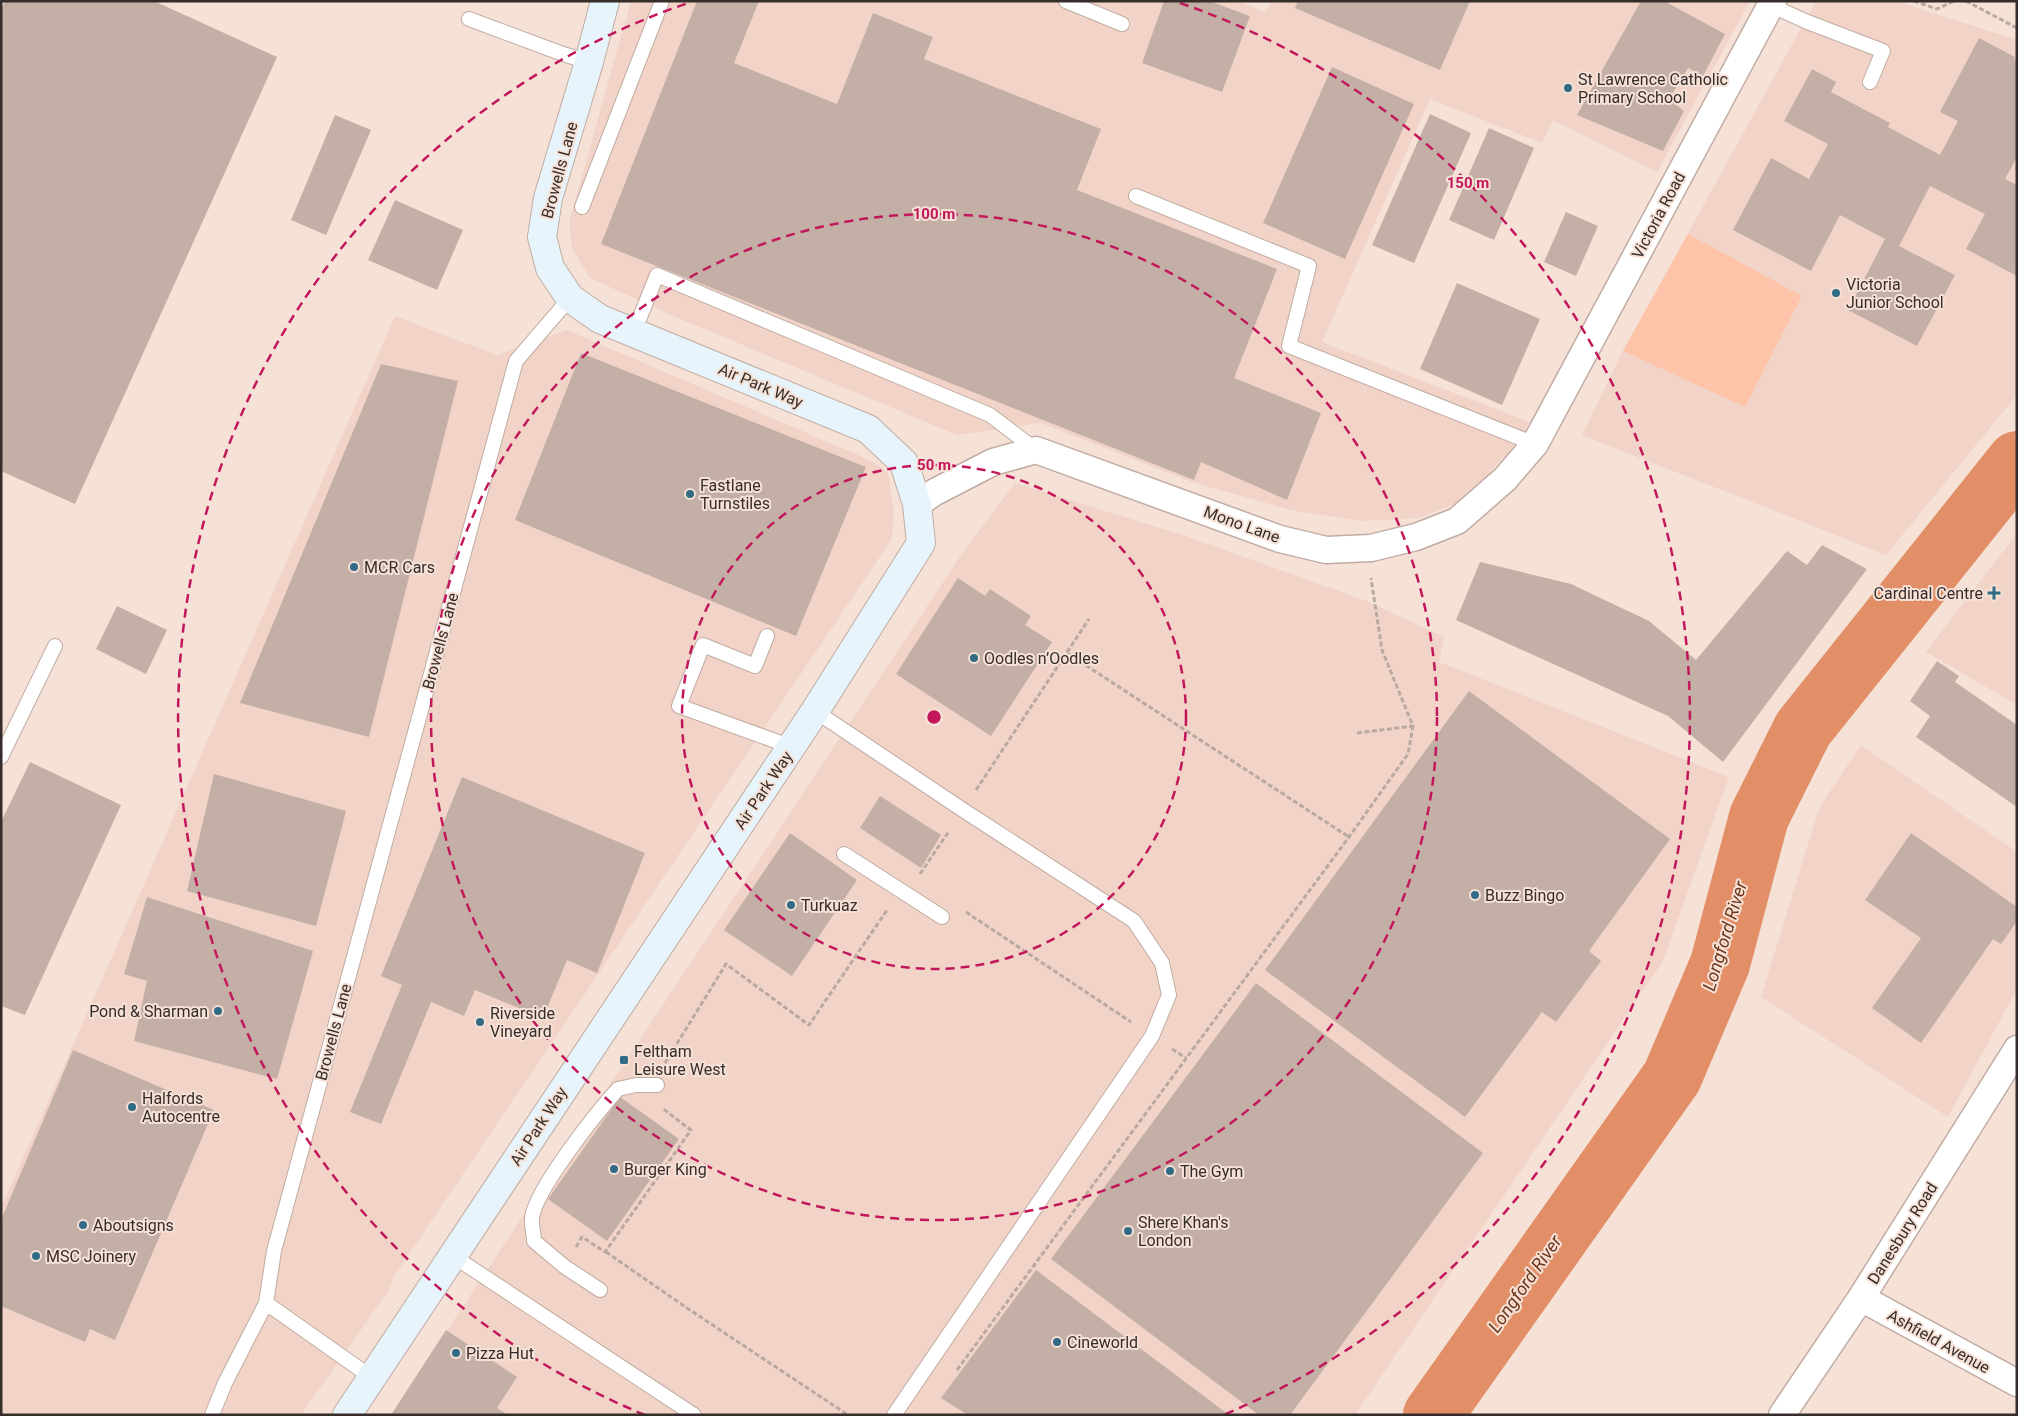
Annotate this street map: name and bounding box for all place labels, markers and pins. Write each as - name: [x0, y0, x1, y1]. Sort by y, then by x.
- place label: St Lawrence Catholic Primary School: [1578, 70, 1728, 107]
- marker: St Lawrence Catholic Primary School: [1562, 82, 1574, 94]
- place label: Victoria Junior School: [1846, 275, 1944, 312]
- marker: Victoria Junior School: [1830, 287, 1842, 299]
- place label: Fastlane Turnstiles: [700, 476, 770, 513]
- marker: Fastlane Turnstiles: [684, 488, 696, 500]
- place label: MCR Cars: [364, 558, 435, 577]
- marker: MCR Cars: [348, 561, 360, 573]
- place label: Cardinal Centre: [1874, 584, 1983, 603]
- marker: Cardinal Centre: [1987, 586, 2001, 600]
- place label: Oodles n’Oodles: [984, 649, 1099, 668]
- marker: Oodles n’Oodles: [968, 652, 980, 664]
- centre of rings: [925, 708, 943, 726]
- place label: Buzz Bingo: [1485, 886, 1564, 905]
- marker: Buzz Bingo: [1469, 889, 1481, 901]
- place label: Turkuaz: [801, 896, 858, 915]
- marker: Turkuaz: [785, 899, 797, 911]
- place label: Pond & Sharman: [89, 1002, 208, 1021]
- place label: Riverside Vineyard: [490, 1004, 555, 1041]
- marker: Pond & Sharman: [212, 1005, 224, 1017]
- marker: Riverside Vineyard: [474, 1016, 486, 1028]
- place label: Feltham Leisure West: [634, 1042, 726, 1079]
- marker: Feltham Leisure West: [618, 1054, 630, 1066]
- place label: Halfords Autocentre: [142, 1089, 220, 1126]
- marker: Halfords Autocentre: [126, 1101, 138, 1113]
- place label: Burger King: [624, 1160, 707, 1179]
- place label: The Gym: [1180, 1162, 1243, 1181]
- marker: Burger King: [608, 1163, 620, 1175]
- marker: The Gym: [1164, 1165, 1176, 1177]
- place label: Shere Khan's London: [1138, 1213, 1229, 1250]
- place label: Aboutsigns: [93, 1216, 174, 1235]
- marker: Aboutsigns: [77, 1219, 89, 1231]
- marker: Shere Khan's London: [1122, 1225, 1134, 1237]
- place label: MSC Joinery: [46, 1247, 137, 1266]
- marker: MSC Joinery: [30, 1250, 42, 1262]
- place label: Cineworld: [1067, 1333, 1138, 1352]
- marker: Cineworld: [1051, 1336, 1063, 1348]
- place label: Pizza Hut: [466, 1344, 534, 1363]
- marker: Pizza Hut: [450, 1347, 462, 1359]

